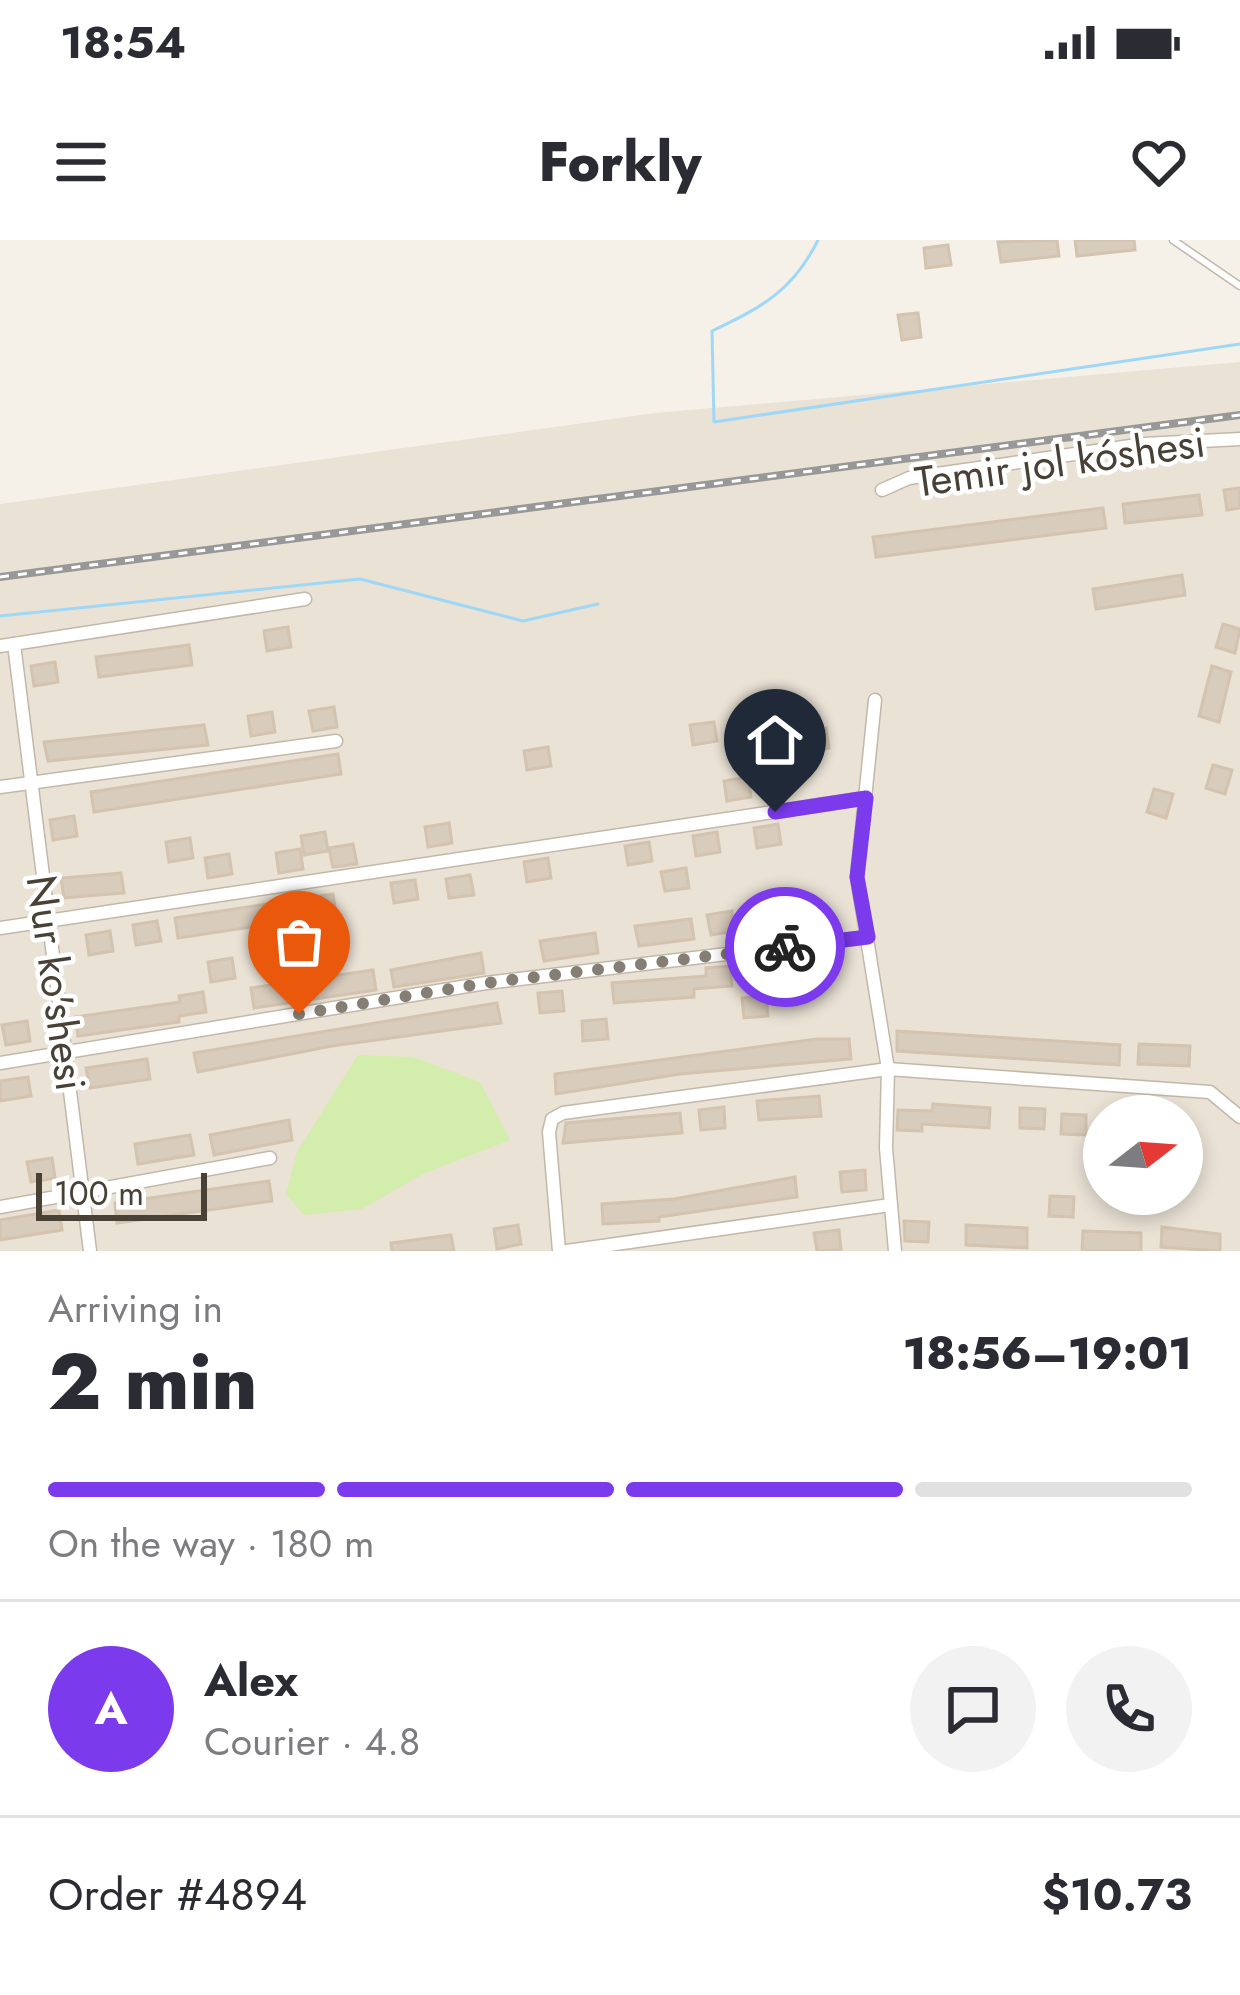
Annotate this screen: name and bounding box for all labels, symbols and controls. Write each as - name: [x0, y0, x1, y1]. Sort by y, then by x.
- text: 18:54: [60, 10, 186, 75]
- text: Forkly: [539, 123, 701, 201]
- icon: menu: [48, 129, 114, 195]
- icon: heart: [1126, 129, 1192, 195]
- street label: Temir jol kóshesi: [911, 411, 1209, 513]
- pin: [724, 689, 826, 812]
- icon: home: [742, 707, 808, 773]
- street label: Nur ko'shesi: [11, 871, 101, 1095]
- courier: [725, 887, 845, 1007]
- pin: [248, 891, 350, 1014]
- icon: bag: [266, 909, 332, 975]
- icon: bike: [752, 914, 818, 980]
- north arrow: [1083, 1095, 1203, 1215]
- map controls: [1083, 1095, 1203, 1215]
- scale bar: [36, 1167, 207, 1220]
- text: 100 m: [54, 1170, 144, 1217]
- text: Arriving in: [48, 1280, 223, 1337]
- text: 18:56–19:01: [903, 1321, 1192, 1386]
- text: 2 min: [48, 1326, 257, 1438]
- text: On the way · 180 m: [48, 1515, 374, 1572]
- button: chat: [910, 1646, 1036, 1772]
- button: phone: [1066, 1646, 1192, 1772]
- text: Alex: [204, 1648, 298, 1713]
- text: A: [94, 1676, 128, 1741]
- text: Courier · 4.8: [204, 1713, 420, 1770]
- text: Order #4894: [48, 1862, 307, 1927]
- text: $10.73: [1042, 1862, 1192, 1927]

